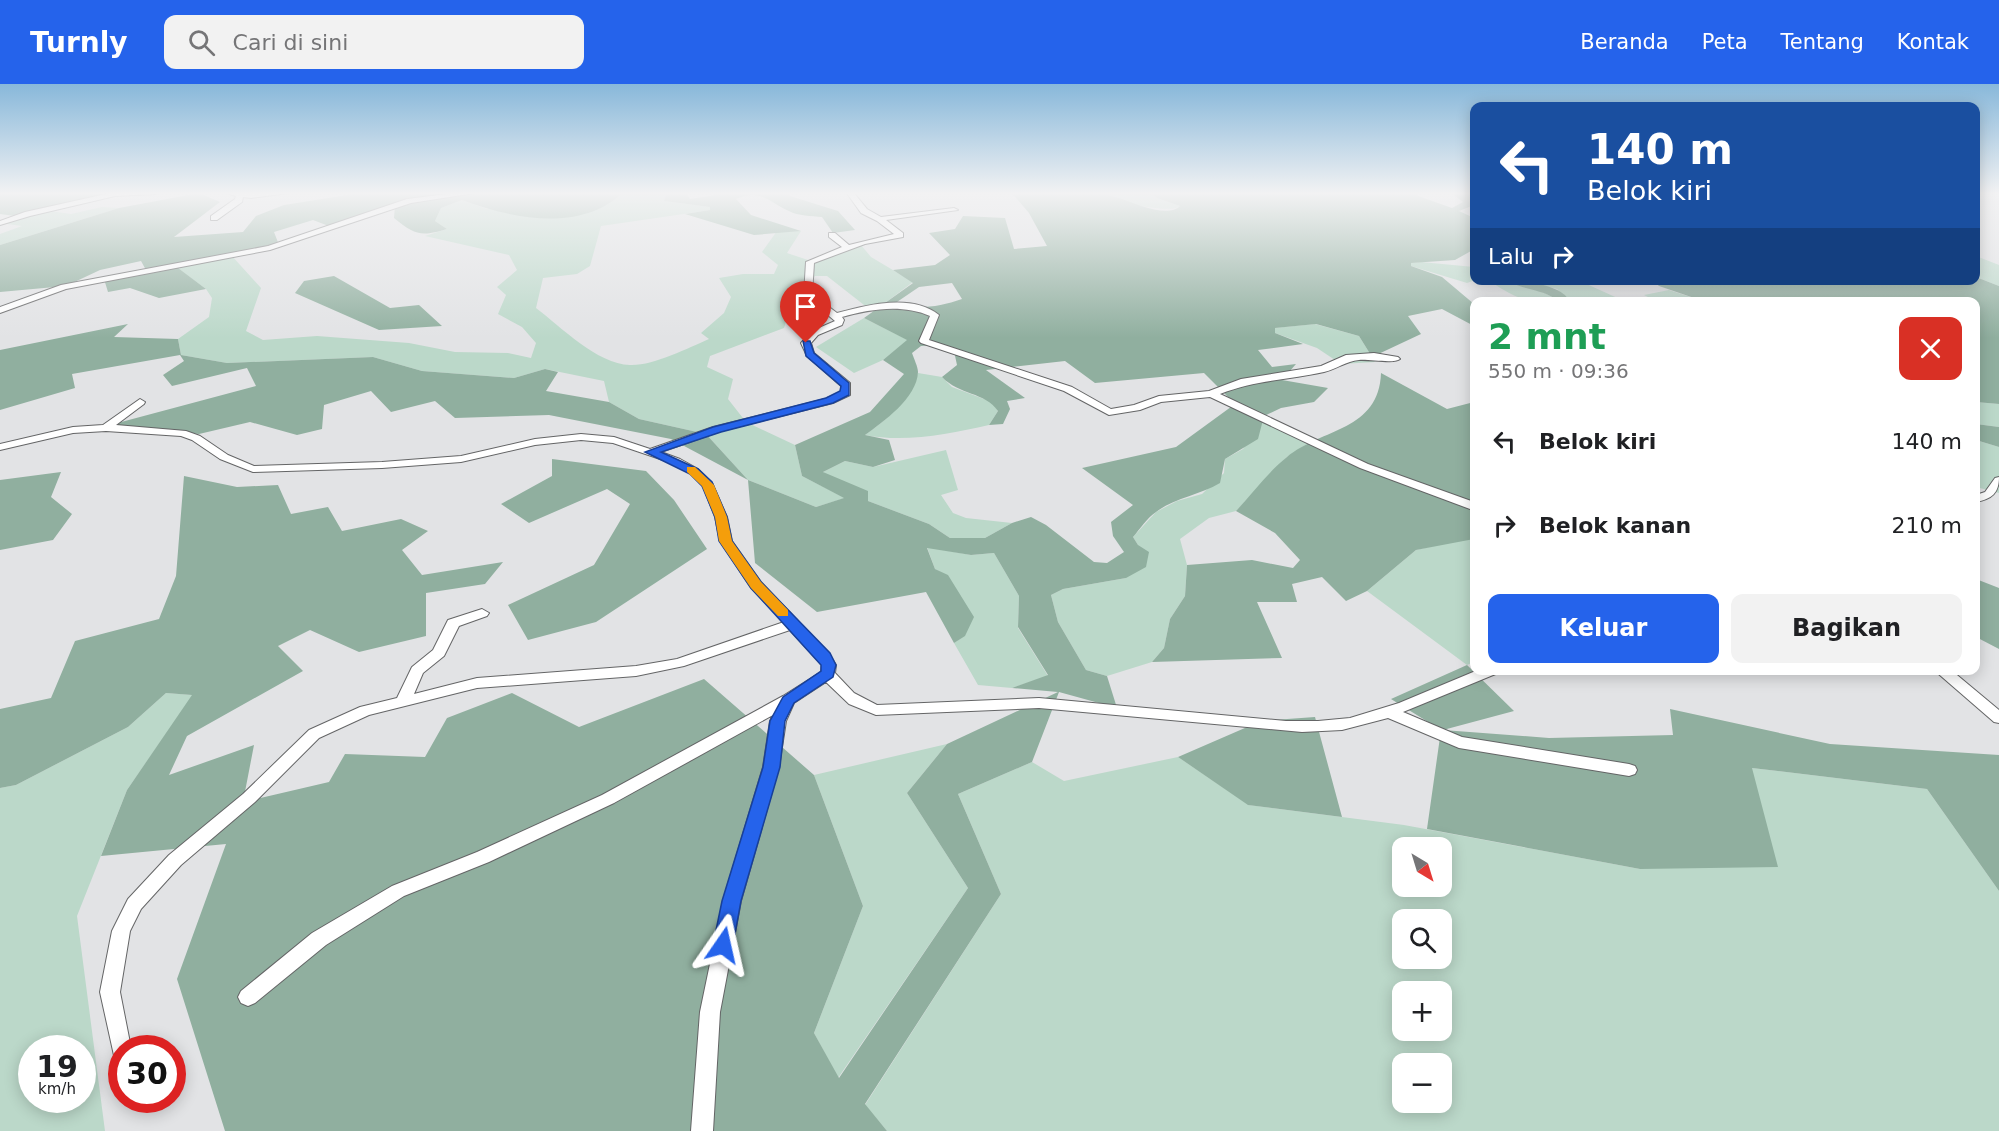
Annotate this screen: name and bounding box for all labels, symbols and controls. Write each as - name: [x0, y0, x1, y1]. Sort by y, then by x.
- search box: [164, 15, 584, 69]
- text: Turnly: [30, 26, 128, 59]
- icon: search: [185, 26, 218, 59]
- text: Cari di sini: [233, 30, 348, 55]
- text: Beranda: [1580, 30, 1669, 54]
- text: Peta: [1702, 30, 1748, 54]
- text: Tentang: [1781, 30, 1864, 54]
- text: Kontak: [1897, 30, 1969, 54]
- text: 140 m: [1587, 125, 1733, 174]
- icon: left: [1488, 126, 1566, 204]
- text: Belok kiri: [1587, 175, 1712, 206]
- icon: right: [1546, 240, 1579, 273]
- text: Lalu: [1488, 244, 1534, 269]
- pin: [780, 281, 831, 343]
- icon: arrive: [789, 290, 822, 323]
- text: 2 mnt: [1488, 316, 1606, 357]
- button: close: [1899, 317, 1962, 380]
- text: 550 m · 09:36: [1488, 359, 1629, 383]
- icon: left: [1488, 425, 1521, 458]
- text: Belok kiri: [1539, 429, 1656, 454]
- text: 140 m: [1892, 429, 1962, 454]
- icon: right: [1488, 509, 1521, 542]
- text: Belok kanan: [1539, 513, 1691, 538]
- text: 210 m: [1892, 513, 1962, 538]
- button: Keluar: [1488, 594, 1719, 663]
- button: Bagikan: [1731, 594, 1962, 663]
- north arrow: [1392, 837, 1452, 897]
- map controls: [1392, 837, 1452, 1113]
- button: search: [1392, 909, 1452, 969]
- position arrow: [691, 913, 755, 977]
- button: +: [1392, 981, 1452, 1041]
- speed limit sign: 30: [108, 1035, 186, 1113]
- text: 19: [36, 1049, 78, 1084]
- button: −: [1392, 1053, 1452, 1113]
- text: km/h: [38, 1080, 76, 1098]

